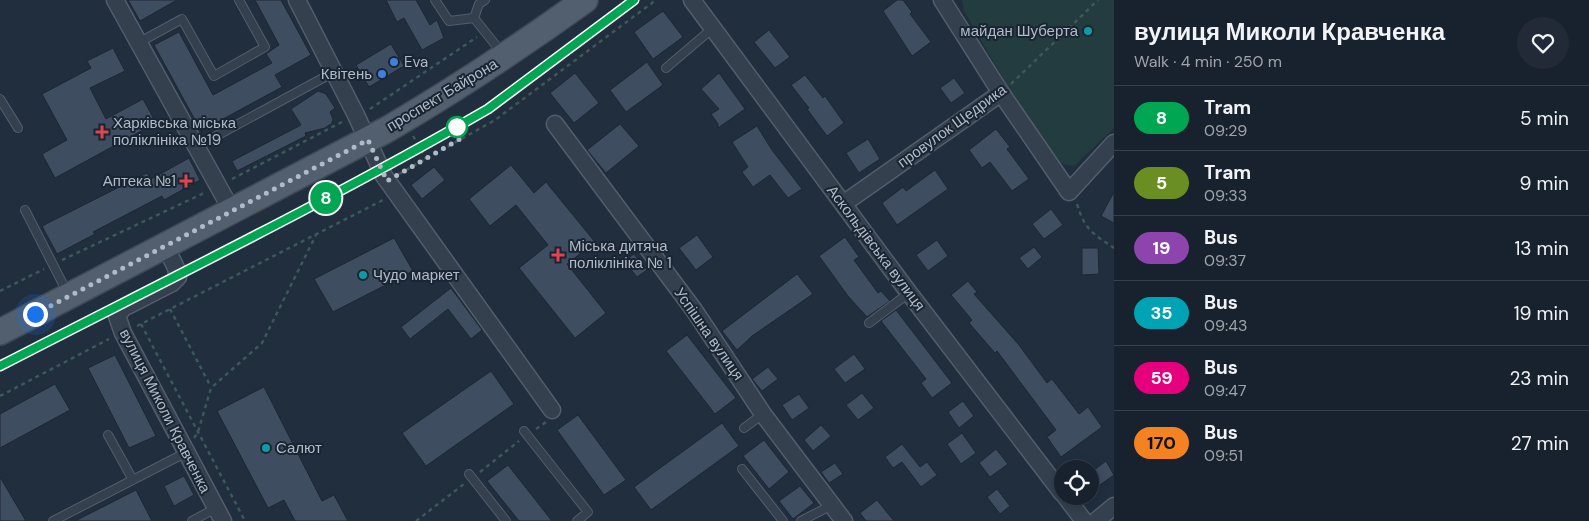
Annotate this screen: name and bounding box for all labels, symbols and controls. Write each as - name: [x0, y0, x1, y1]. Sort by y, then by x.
- text: вулиця Миколи Кравченка: [1134, 16, 1445, 47]
- button: heart: [1517, 17, 1569, 69]
- place label: майдан Шуберта: [960, 21, 1079, 41]
- marker: майдан Шуберта: [1082, 25, 1094, 37]
- text: Walk · 4 min · 250 m: [1134, 51, 1282, 72]
- place label: Eva: [404, 52, 428, 72]
- street label: проспект Байрона: [383, 54, 502, 136]
- marker: Eva: [388, 56, 400, 68]
- place label: Квітень: [321, 64, 372, 84]
- marker: Квітень: [376, 68, 388, 80]
- street label: провулок Щедрика: [893, 79, 1011, 172]
- text: Tram: [1204, 95, 1251, 120]
- text: 8: [1156, 106, 1167, 130]
- text: 5 min: [1520, 106, 1569, 131]
- place label: Харківська міська поліклініка №19: [113, 113, 237, 150]
- unlabelled marker: [446, 116, 468, 138]
- text: 09:29: [1204, 120, 1247, 141]
- marker: Харківська міська поліклініка №19: [95, 125, 109, 139]
- text: Tram: [1204, 160, 1251, 185]
- place label: Аптека №1: [103, 171, 176, 191]
- text: 5: [1156, 171, 1167, 195]
- text: 9 min: [1520, 171, 1569, 196]
- marker: Аптека №1: [180, 175, 192, 187]
- street label: Аскольдівська вулиця: [822, 181, 930, 315]
- line badge: 8: [310, 182, 342, 214]
- text: 09:33: [1204, 185, 1247, 206]
- text: 8: [320, 186, 332, 210]
- text: Bus: [1204, 225, 1238, 250]
- place label: Міська дитяча поліклініка № 1: [569, 236, 672, 273]
- text: 19: [1153, 236, 1170, 260]
- text: 13 min: [1514, 236, 1569, 261]
- marker: Міська дитяча поліклініка № 1: [551, 248, 565, 262]
- text: 09:37: [1204, 250, 1246, 271]
- place label: Чудо маркет: [373, 265, 460, 285]
- marker: Чудо маркет: [357, 269, 369, 281]
- street label: Успішна вулиця: [670, 284, 748, 384]
- text: Bus: [1204, 290, 1238, 315]
- text: 35: [1150, 301, 1173, 325]
- text: 19 min: [1514, 301, 1569, 326]
- your location: [23, 302, 48, 327]
- text: 09:43: [1204, 315, 1247, 336]
- street label: вулиця Миколи Кравченка: [115, 325, 215, 497]
- text: Bus: [1204, 355, 1238, 380]
- text: 59: [1150, 366, 1173, 390]
- text: 23 min: [1509, 366, 1569, 391]
- text: 09:47: [1204, 380, 1246, 401]
- text: Bus: [1204, 420, 1238, 445]
- text: 170: [1147, 431, 1176, 455]
- text: 27 min: [1511, 431, 1569, 456]
- place label: Салют: [276, 438, 322, 458]
- marker: Салют: [260, 442, 272, 454]
- text: 09:51: [1204, 445, 1243, 466]
- map controls: [1054, 460, 1099, 505]
- button: locate: [1054, 460, 1099, 505]

